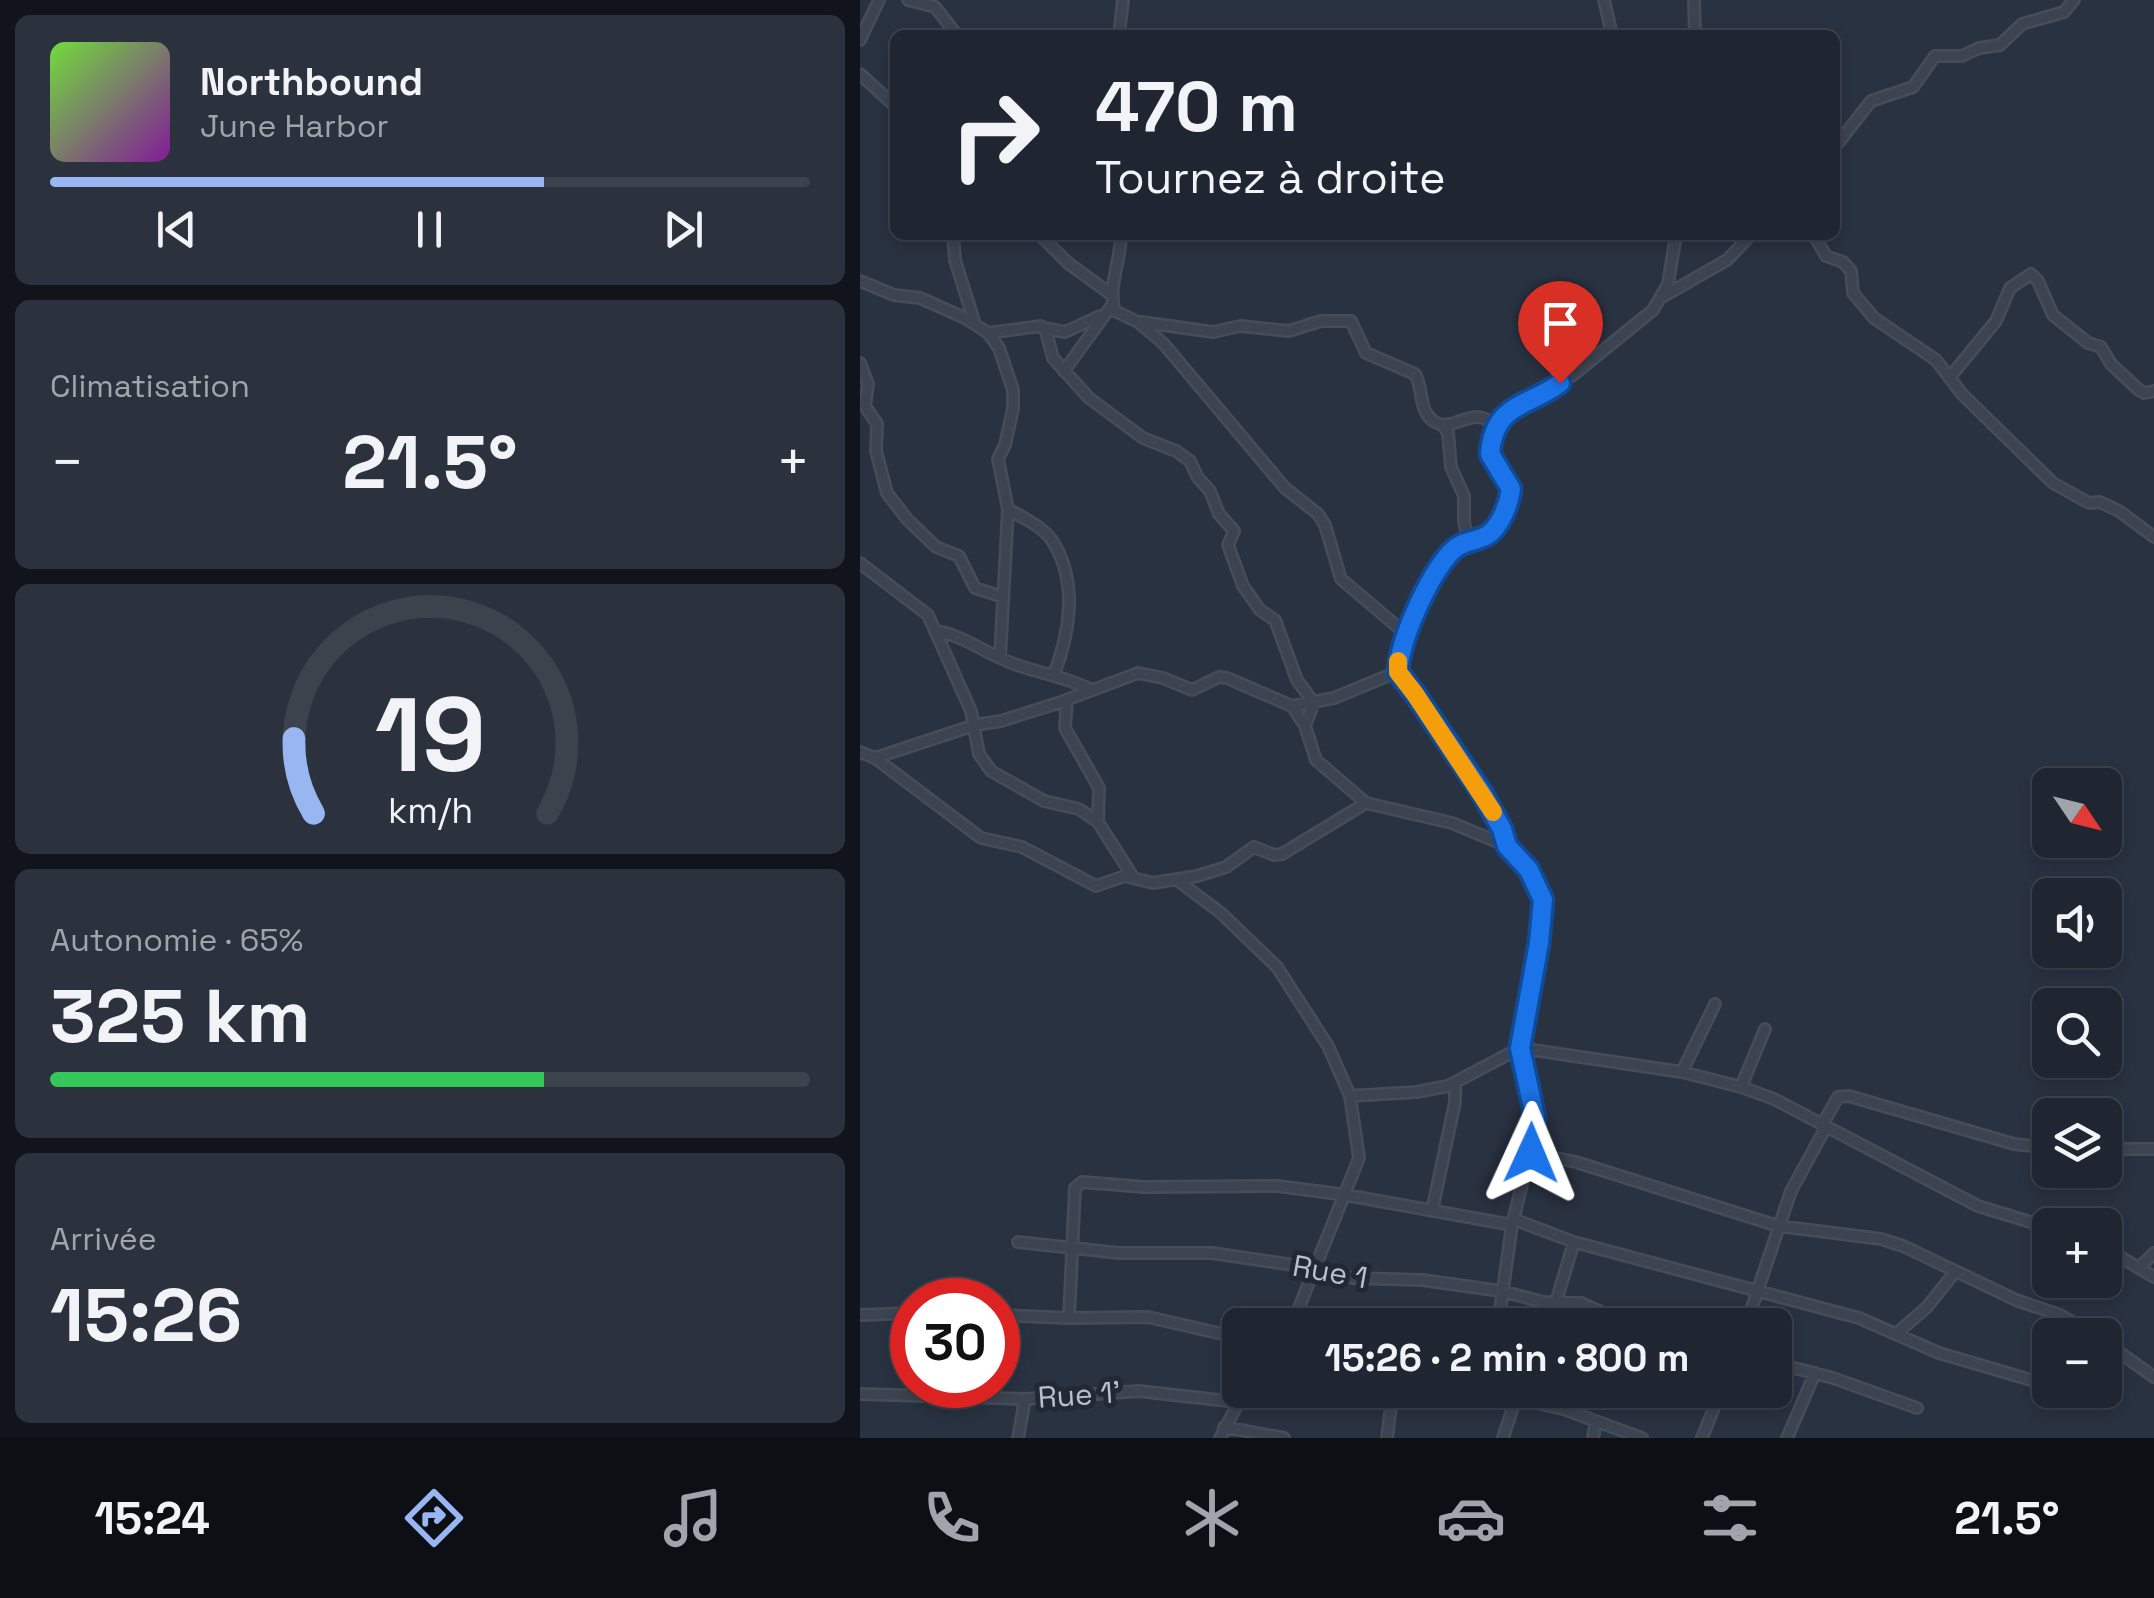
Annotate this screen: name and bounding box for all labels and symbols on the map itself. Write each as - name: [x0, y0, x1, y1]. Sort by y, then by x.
- pin: [1518, 281, 1603, 384]
- north arrow: [2032, 768, 2122, 858]
- position arrow: [1479, 1101, 1583, 1205]
- street label: Rue 1: [1290, 1246, 1371, 1297]
- speed limit sign: 30: [890, 1278, 1020, 1408]
- street label: Rue 1': [1036, 1372, 1122, 1417]

